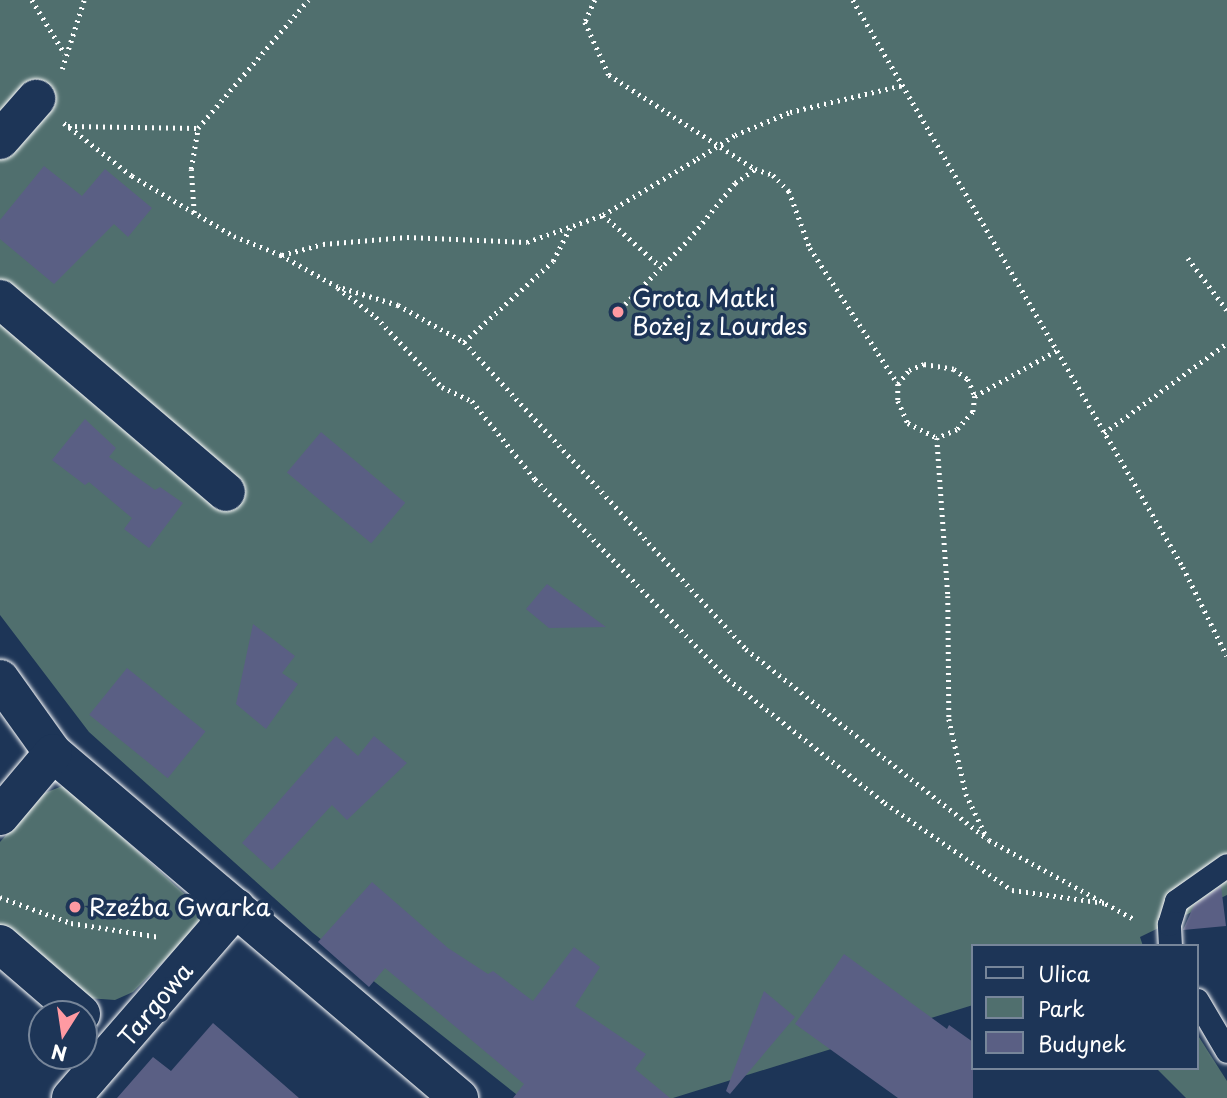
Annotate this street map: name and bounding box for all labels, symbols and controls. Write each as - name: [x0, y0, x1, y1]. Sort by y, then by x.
- place label: Grota Matki Bożej z Lourdes: [632, 284, 808, 340]
- marker: Grota Matki Bożej z Lourdes: [610, 304, 626, 320]
- place label: Rzeźba Gwarka: [89, 893, 272, 921]
- marker: Rzeźba Gwarka: [67, 899, 83, 915]
- legend: [972, 944, 1199, 1070]
- street label: Targowa: [112, 956, 198, 1052]
- text: Ulica: [1038, 957, 1090, 989]
- text: Park: [1038, 992, 1085, 1024]
- north arrow: [28, 1000, 98, 1070]
- text: Budynek: [1038, 1027, 1126, 1059]
- text: N: [49, 1038, 69, 1069]

